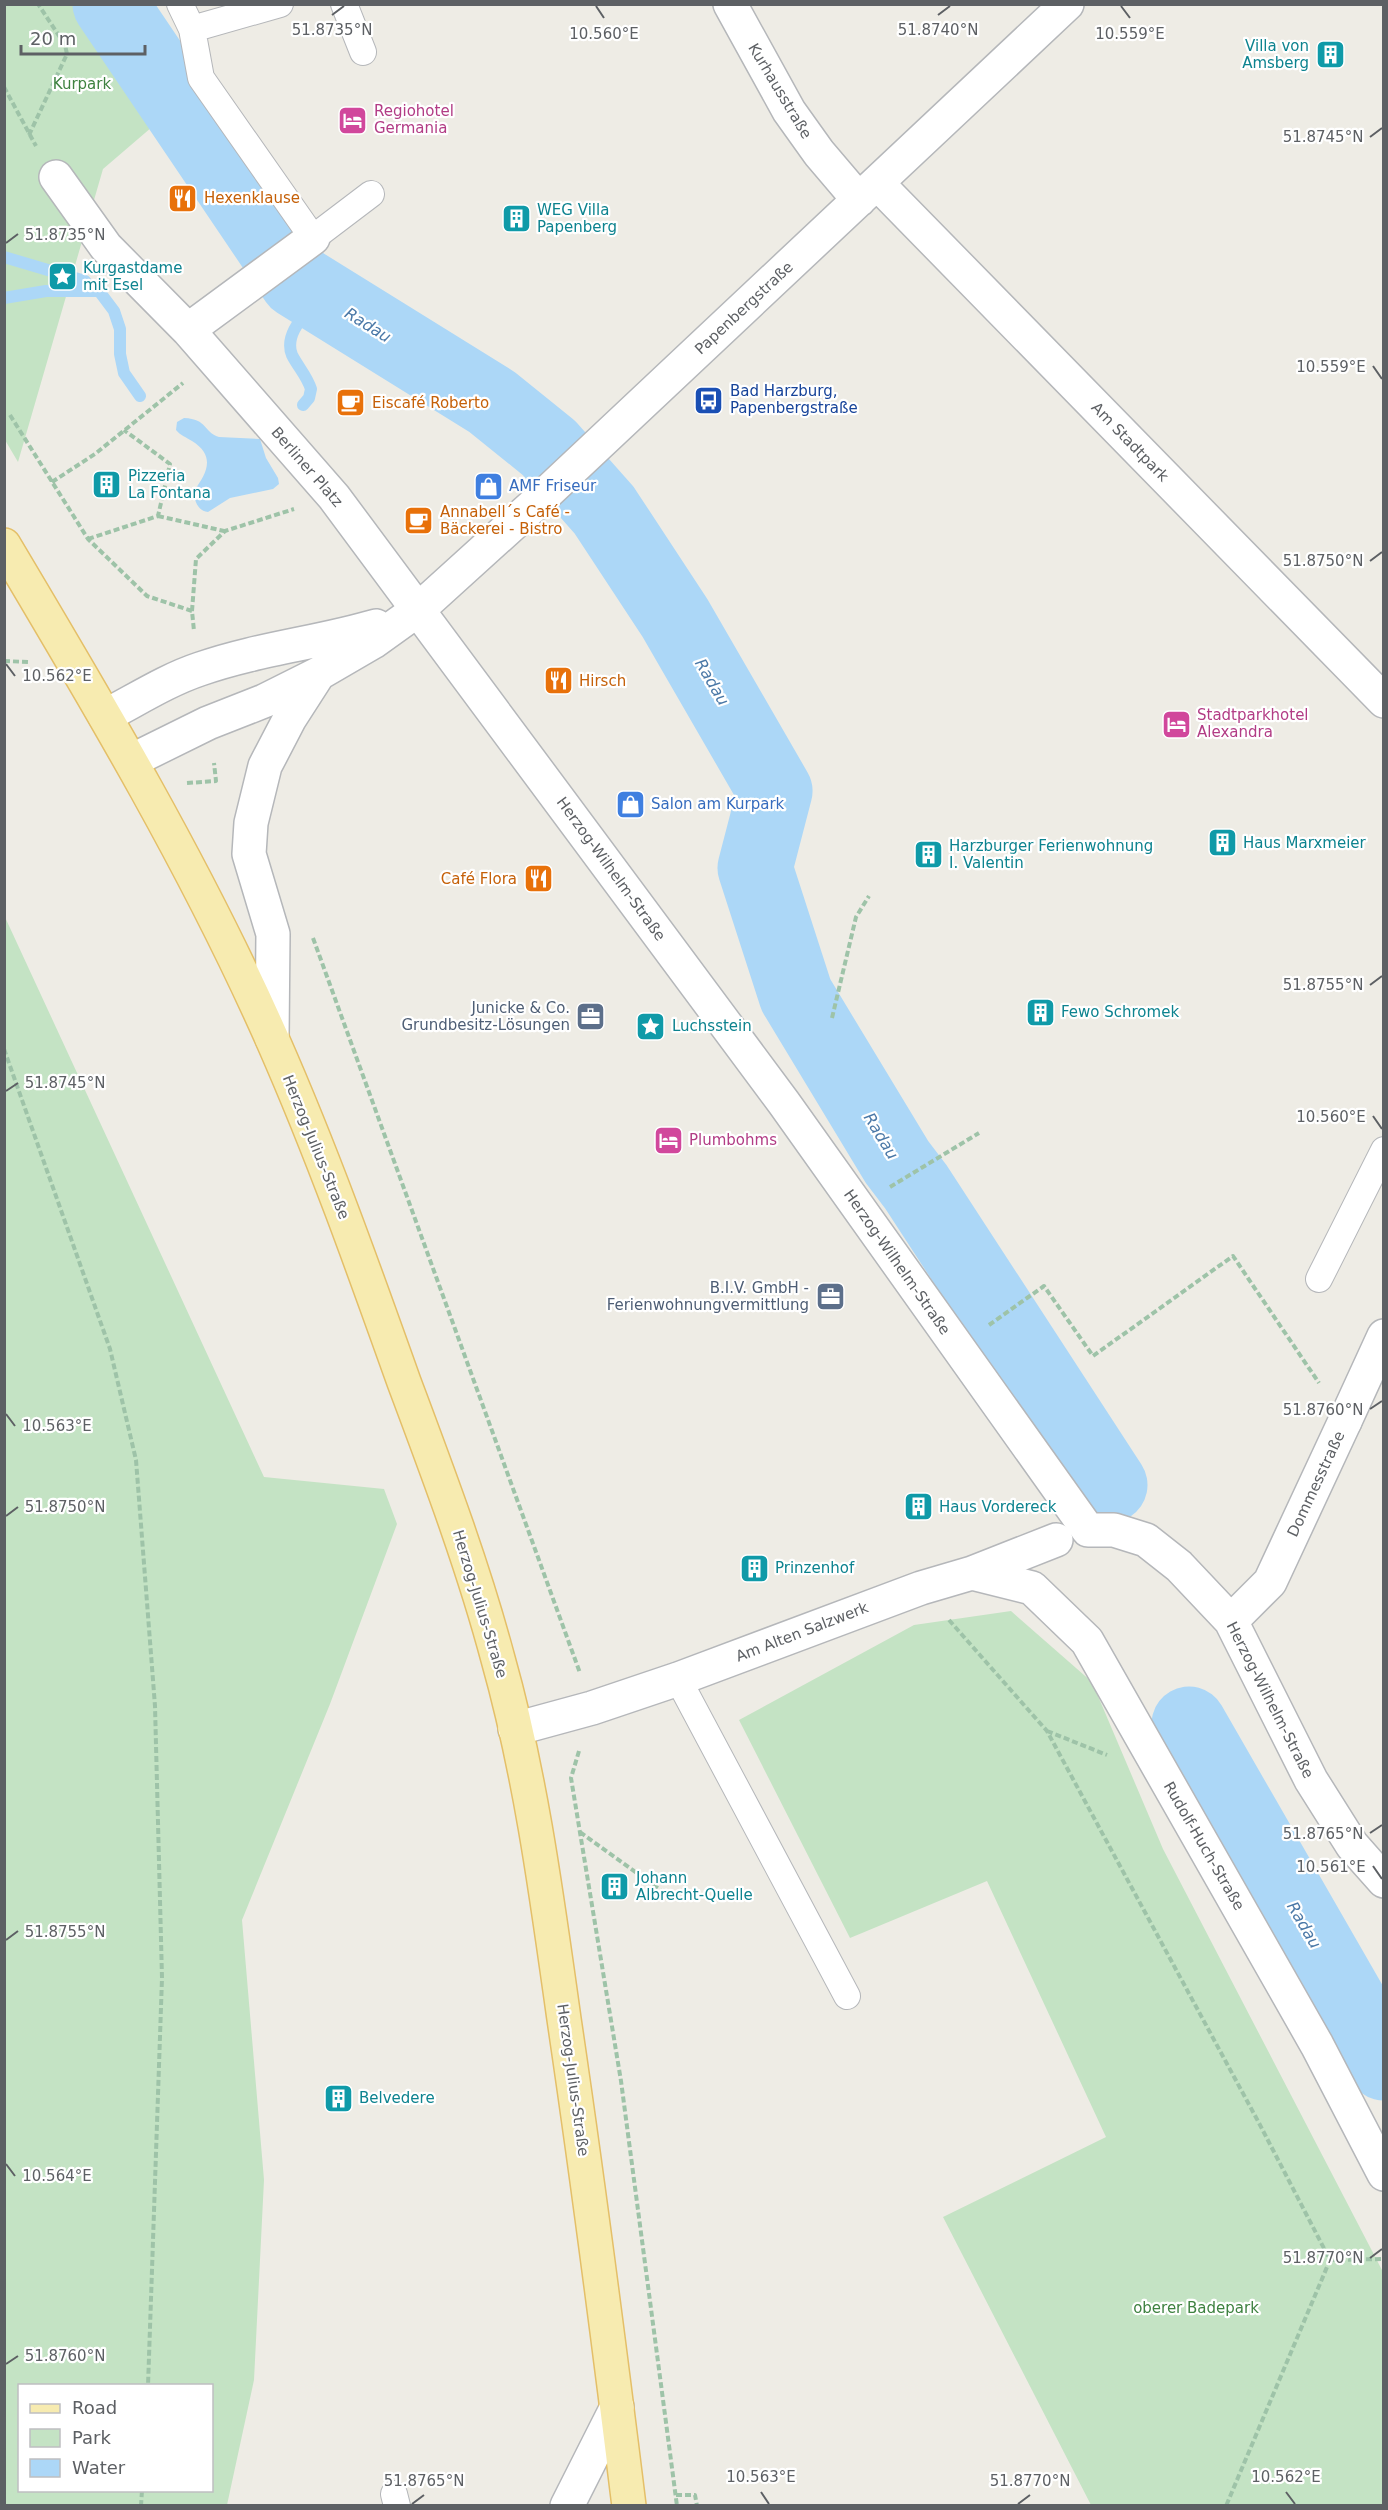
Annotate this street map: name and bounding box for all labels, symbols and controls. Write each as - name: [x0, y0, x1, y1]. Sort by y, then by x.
- scale bar: [21, 18, 146, 56]
- text: 51.8735°N: [292, 21, 372, 39]
- text: 51.8740°N: [898, 21, 978, 39]
- text: 10.560°E: [569, 25, 639, 43]
- text: 10.559°E: [1095, 25, 1165, 43]
- text: 20 m: [30, 28, 76, 49]
- place label: Villa von Amsberg: [1242, 37, 1309, 72]
- building icon: Villa von Amsberg: [1314, 39, 1346, 71]
- street label: Kurhausstraße: [744, 40, 816, 142]
- park label: Kurpark: [53, 75, 111, 93]
- place label: Regiohotel Germania: [374, 102, 454, 137]
- hotel icon: Regiohotel Germania: [337, 104, 369, 136]
- text: 51.8745°N: [1283, 128, 1363, 146]
- restaurant icon: Hexenklause: [167, 182, 199, 214]
- place label: Hexenklause: [204, 189, 300, 207]
- place label: WEG Villa Papenberg: [537, 201, 617, 236]
- building icon: WEG Villa Papenberg: [500, 203, 532, 235]
- text: 51.8735°N: [25, 226, 105, 244]
- street label: Papenbergstraße: [691, 258, 797, 358]
- place label: Kurgastdame mit Esel: [83, 259, 182, 294]
- place icon: Kurgastdame mit Esel: [46, 261, 78, 293]
- water label: Radau: [341, 303, 395, 347]
- text: 10.559°E: [1296, 358, 1366, 376]
- place label: Bad Harzburg, Papenbergstraße: [730, 382, 858, 417]
- bus stop icon: Bad Harzburg, Papenbergstraße: [693, 384, 725, 416]
- cafe icon: Eiscafé Roberto: [335, 387, 367, 419]
- place label: Eiscafé Roberto: [372, 394, 489, 412]
- street label: Am Stadtpark: [1088, 399, 1173, 486]
- street label: Berliner Platz: [267, 423, 347, 511]
- place label: Pizzeria La Fontana: [128, 467, 211, 502]
- building icon: Pizzeria La Fontana: [91, 469, 123, 501]
- shop icon: AMF Friseur: [472, 470, 504, 502]
- place label: AMF Friseur: [509, 477, 597, 495]
- place label: Annabell´s Café - Bäckerei - Bistro: [440, 503, 570, 538]
- cafe icon: Annabell´s Café - Bäckerei - Bistro: [403, 505, 435, 537]
- text: 51.8750°N: [1283, 552, 1363, 570]
- water label: Radau: [691, 655, 733, 709]
- restaurant icon: Hirsch: [542, 665, 574, 697]
- text: 10.562°E: [22, 667, 92, 685]
- place label: Hirsch: [579, 672, 626, 690]
- place label: Stadtparkhotel Alexandra: [1197, 706, 1309, 741]
- hotel icon: Stadtparkhotel Alexandra: [1160, 708, 1192, 740]
- shop icon: Salon am Kurpark: [614, 788, 646, 820]
- street label: Herzog-Wilhelm-Straße: [553, 794, 669, 944]
- place label: Salon am Kurpark: [651, 795, 785, 813]
- building icon: Haus Marxmeier: [1206, 827, 1238, 859]
- place label: Haus Marxmeier: [1243, 834, 1367, 852]
- place label: Harzburger Ferienwohnung I. Valentin: [949, 837, 1153, 872]
- building icon: Harzburger Ferienwohnung I. Valentin: [912, 839, 944, 871]
- restaurant icon: Café Flora: [522, 863, 554, 895]
- place label: Café Flora: [441, 870, 517, 888]
- text: 51.8755°N: [1283, 976, 1363, 994]
- building icon: Fewo Schromek: [1024, 996, 1056, 1028]
- place label: Junicke & Co. Grundbesitz-Lösungen: [401, 999, 570, 1034]
- office icon: Junicke & Co. Grundbesitz-Lösungen: [575, 1001, 607, 1033]
- place label: Fewo Schromek: [1061, 1003, 1179, 1021]
- place icon: Luchsstein: [635, 1010, 667, 1042]
- place label: Luchsstein: [672, 1017, 752, 1035]
- street label: Herzog-Julius-Straße: [279, 1072, 353, 1222]
- text: 51.8745°N: [25, 1074, 105, 1092]
- text: 10.560°E: [1296, 1108, 1366, 1126]
- water label: Radau: [860, 1109, 902, 1163]
- hotel icon: Plumbohms: [652, 1124, 684, 1156]
- place label: Plumbohms: [689, 1131, 777, 1149]
- street label: Herzog-Wilhelm-Straße: [840, 1186, 954, 1338]
- place label: B.I.V. GmbH - Ferienwohnungvermittlung: [607, 1279, 809, 1314]
- office icon: B.I.V. GmbH - Ferienwohnungvermittlung: [814, 1281, 846, 1313]
- text: 51.8760°N: [1283, 1401, 1363, 1419]
- text: 10.563°E: [22, 1417, 92, 1435]
- street label: Dommesstraße: [1284, 1428, 1348, 1540]
- building icon: Haus Vordereck: [902, 1491, 934, 1523]
- text: 51.8750°N: [25, 1498, 105, 1516]
- place label: Haus Vordereck: [939, 1498, 1057, 1516]
- street label: Herzog-Julius-Straße: [449, 1528, 511, 1680]
- building icon: Prinzenhof: [738, 1552, 770, 1584]
- place label: Prinzenhof: [775, 1559, 855, 1577]
- street label: Am Alten Salzwerk: [733, 1598, 871, 1666]
- street label: Herzog-Wilhelm-Straße: [1223, 1619, 1317, 1781]
- street label: Rudolf-Huch-Straße: [1160, 1779, 1248, 1913]
- text: 51.8765°N: [1283, 1825, 1363, 1843]
- text: 10.561°E: [1296, 1858, 1366, 1876]
- place label: Johann Albrecht-Quelle: [635, 1869, 753, 1904]
- building icon: Johann Albrecht-Quelle: [599, 1871, 631, 1903]
- water label: Radau: [1283, 1898, 1325, 1952]
- text: 51.8755°N: [25, 1923, 105, 1941]
- street label: Herzog-Julius-Straße: [553, 2003, 593, 2157]
- building icon: Belvedere: [322, 2082, 354, 2114]
- place label: Belvedere: [359, 2089, 435, 2107]
- text: 10.564°E: [22, 2167, 92, 2185]
- text: 51.8770°N: [1283, 2249, 1363, 2267]
- park label: oberer Badepark: [1133, 2299, 1259, 2317]
- text: 51.8760°N: [25, 2347, 105, 2365]
- legend: [18, 2384, 213, 2492]
- text: Road: [72, 2397, 117, 2418]
- text: Park: [72, 2427, 111, 2448]
- text: Water: [72, 2457, 126, 2478]
- text: 10.563°E: [726, 2468, 796, 2486]
- text: 10.562°E: [1251, 2468, 1321, 2486]
- text: 51.8765°N: [384, 2472, 464, 2490]
- text: 51.8770°N: [990, 2472, 1070, 2490]

